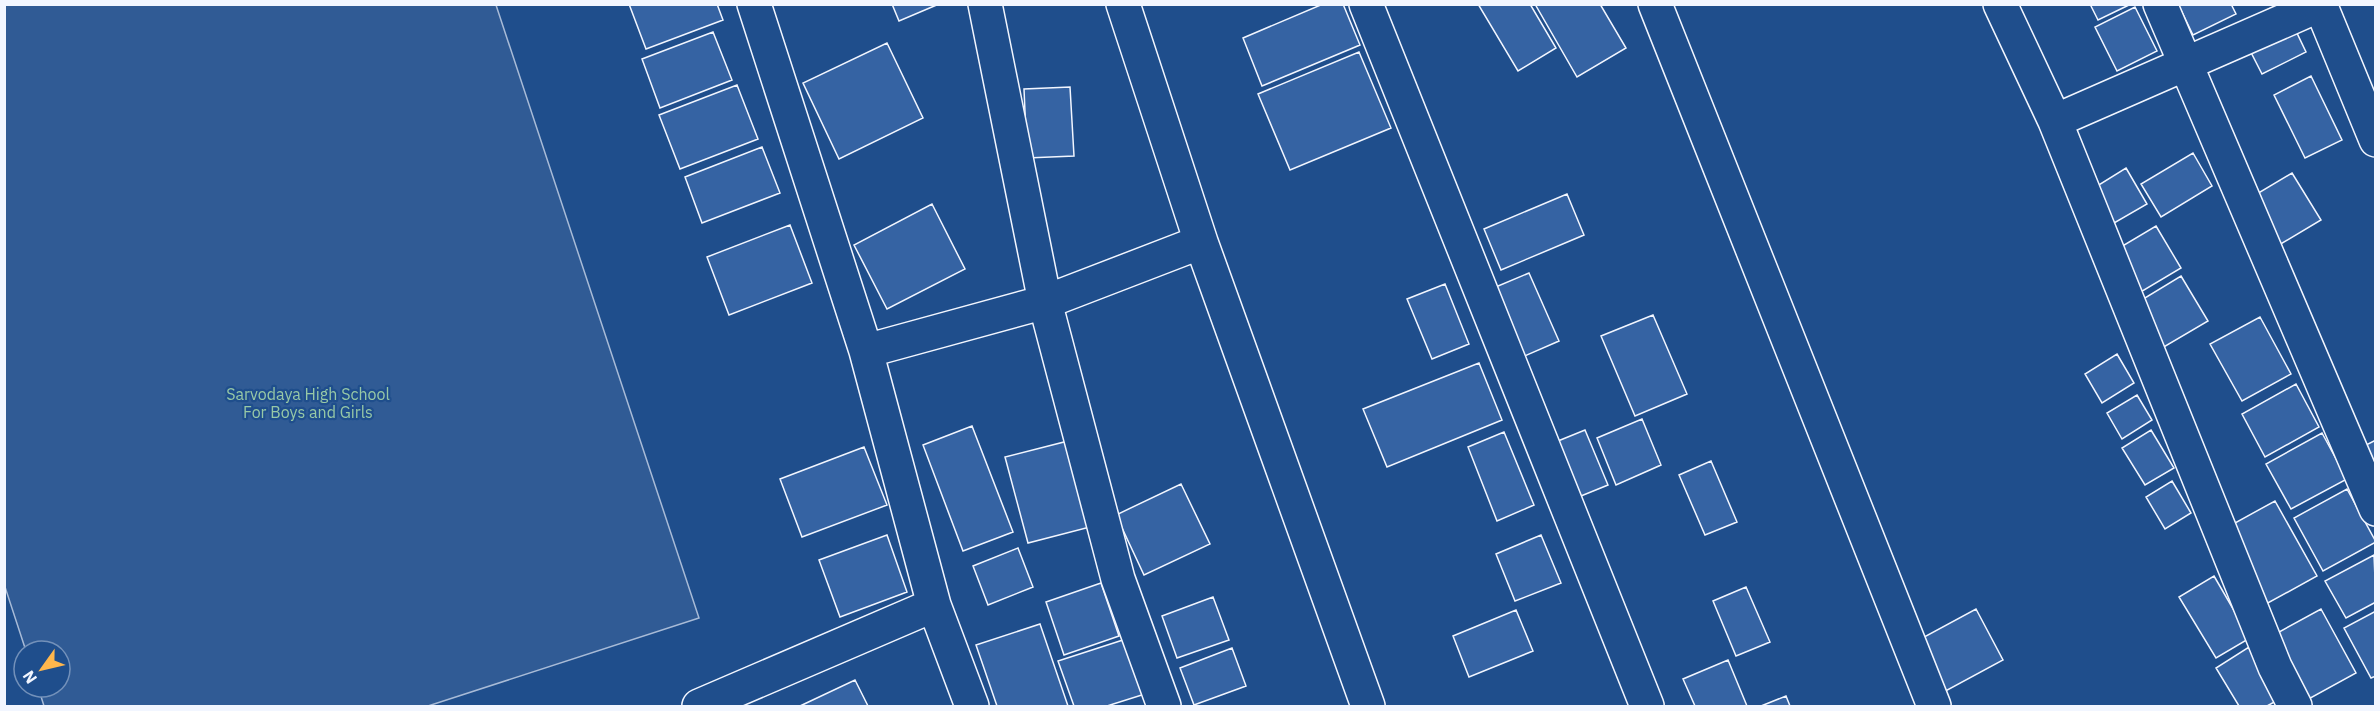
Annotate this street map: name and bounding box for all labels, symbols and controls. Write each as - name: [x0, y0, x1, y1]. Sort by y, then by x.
- park label: Sarvodaya High School For Boys and Girls: [226, 384, 390, 422]
- north arrow: [12, 639, 72, 699]
- text: N: [18, 667, 41, 688]

